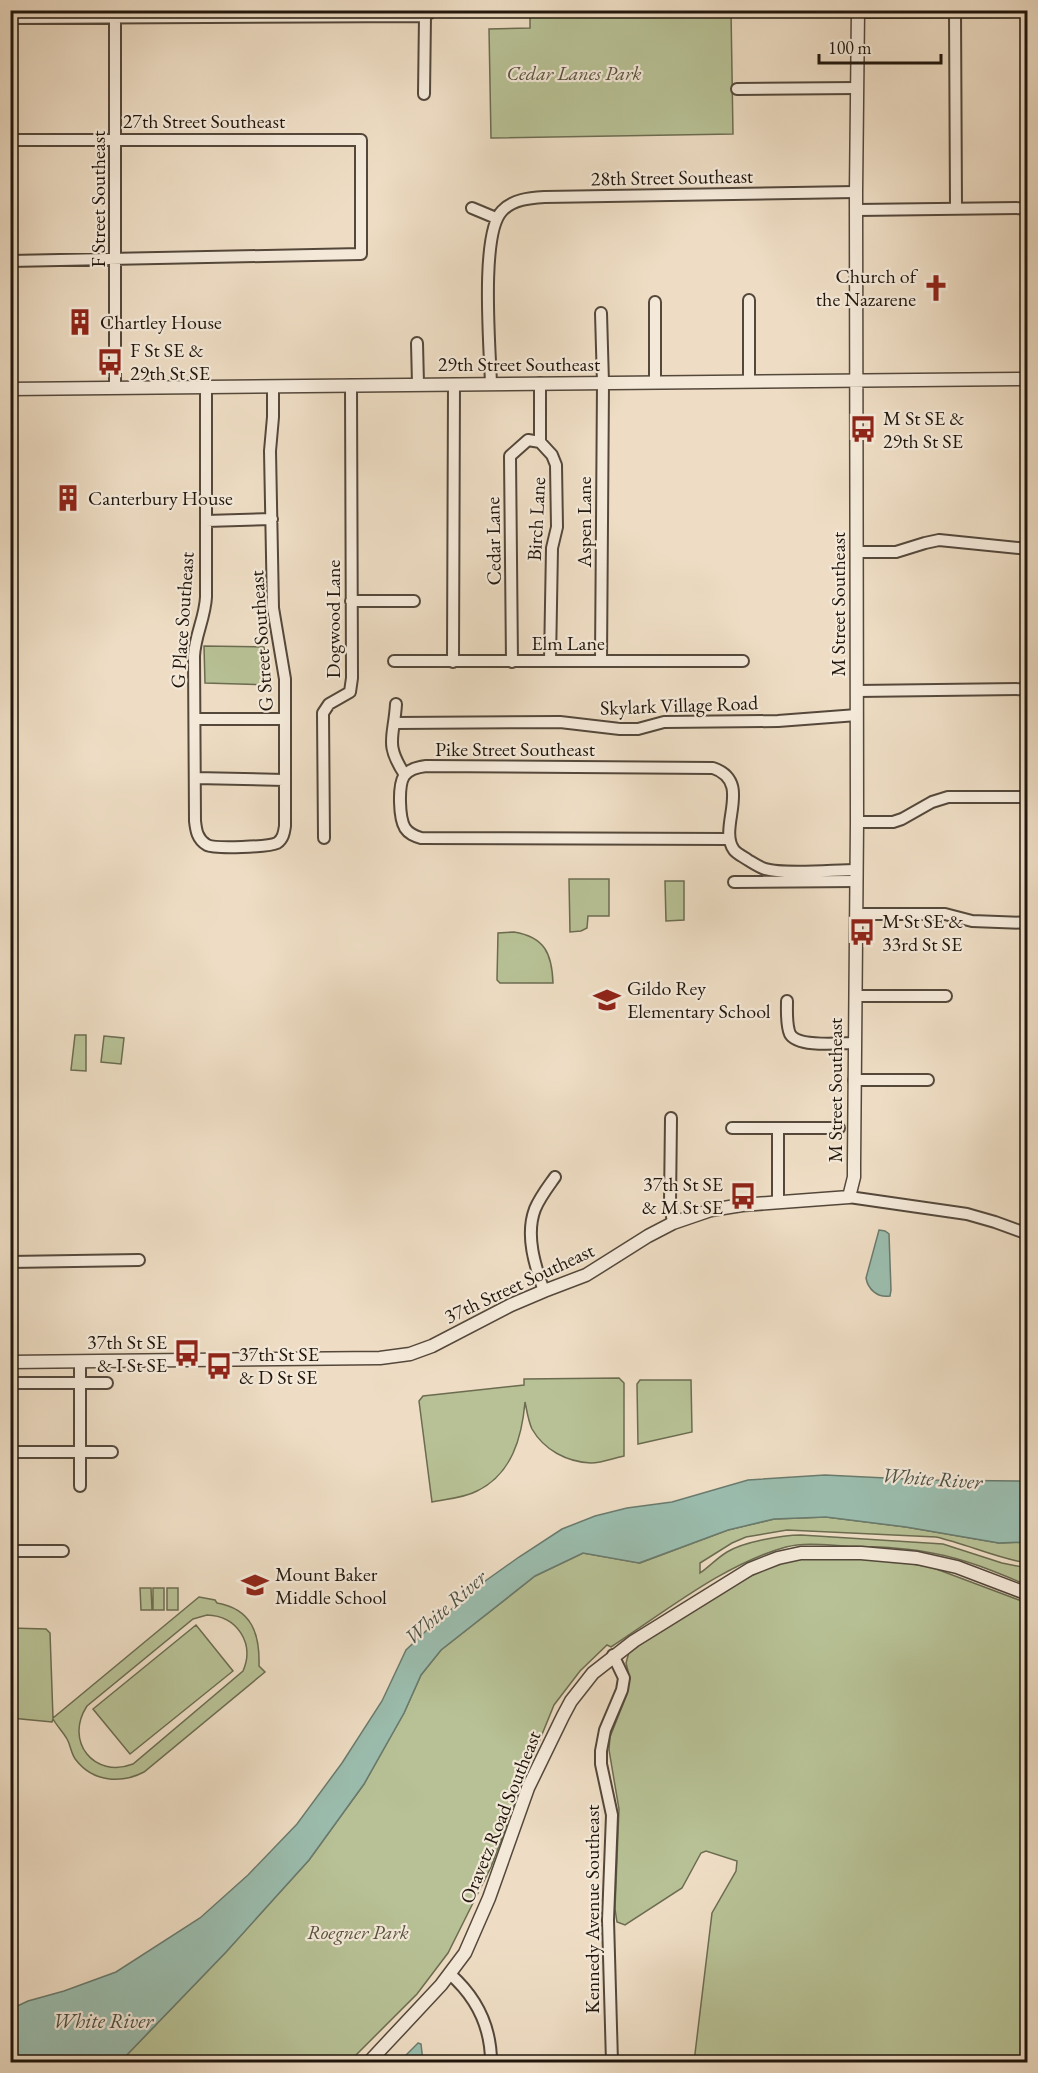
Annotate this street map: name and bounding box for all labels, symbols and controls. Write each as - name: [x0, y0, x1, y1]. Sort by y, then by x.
- scale bar: [819, 27, 940, 65]
- text: 100 m: [828, 36, 872, 59]
- park label: Cedar Lanes Park: [506, 60, 642, 86]
- street label: 27th Street Southeast: [123, 108, 286, 134]
- street label: F Street Southeast: [85, 130, 111, 268]
- street label: 28th Street Southeast: [591, 163, 754, 191]
- place label: Church of the Nazarene: [816, 263, 919, 312]
- church icon: Church of the Nazarene: [921, 273, 951, 303]
- building icon: Chartley House: [65, 307, 95, 337]
- place label: Chartley House: [100, 309, 222, 335]
- place label: F St SE & 29th St SE: [130, 337, 210, 386]
- bus stop icon: F St SE & 29th St SE: [95, 347, 125, 377]
- street label: 29th Street Southeast: [438, 351, 601, 377]
- place label: M St SE & 29th St SE: [883, 405, 964, 454]
- bus stop icon: M St SE & 29th St SE: [848, 414, 878, 444]
- street label: Birch Lane: [521, 476, 551, 562]
- street label: Aspen Lane: [571, 476, 597, 569]
- building icon: Canterbury House: [53, 483, 83, 513]
- place label: Canterbury House: [88, 485, 233, 511]
- street label: Cedar Lane: [479, 496, 507, 586]
- street label: M Street Southeast: [825, 531, 851, 676]
- street label: G Place Southeast: [164, 550, 200, 689]
- street label: Dogwood Lane: [320, 559, 346, 678]
- street label: G Street Southeast: [243, 569, 279, 712]
- street label: Elm Lane: [531, 630, 605, 656]
- street label: Skylark Village Road: [600, 689, 759, 721]
- street label: Pike Street Southeast: [435, 736, 596, 762]
- place label: M St SE & 33rd St SE: [882, 908, 963, 957]
- bus stop icon: M St SE & 33rd St SE: [847, 917, 877, 947]
- place label: Gildo Rey Elementary School: [627, 975, 771, 1024]
- school or university icon: Gildo Rey Elementary School: [592, 985, 622, 1015]
- street label: M Street Southeast: [822, 1017, 848, 1162]
- place label: 37th St SE & M St SE: [642, 1171, 723, 1220]
- bus stop icon: 37th St SE & M St SE: [728, 1181, 758, 1211]
- street label: 37th Street Southeast: [440, 1237, 599, 1329]
- place label: 37th St SE & I St SE: [87, 1329, 167, 1378]
- bus stop icon: 37th St SE & I St SE: [172, 1338, 202, 1368]
- place label: 37th St SE & D St SE: [239, 1341, 319, 1390]
- bus stop icon: 37th St SE & D St SE: [204, 1351, 234, 1381]
- water label: White River: [881, 1461, 984, 1495]
- place label: Mount Baker Middle School: [275, 1561, 387, 1610]
- water label: White River: [398, 1563, 493, 1650]
- school or university icon: Mount Baker Middle School: [240, 1570, 270, 1600]
- street label: Oravetz Road Southeast: [453, 1726, 547, 1907]
- street label: Kennedy Avenue Southeast: [579, 1804, 605, 2014]
- park label: Roegner Park: [307, 1919, 409, 1945]
- water label: White River: [53, 2007, 154, 2034]

